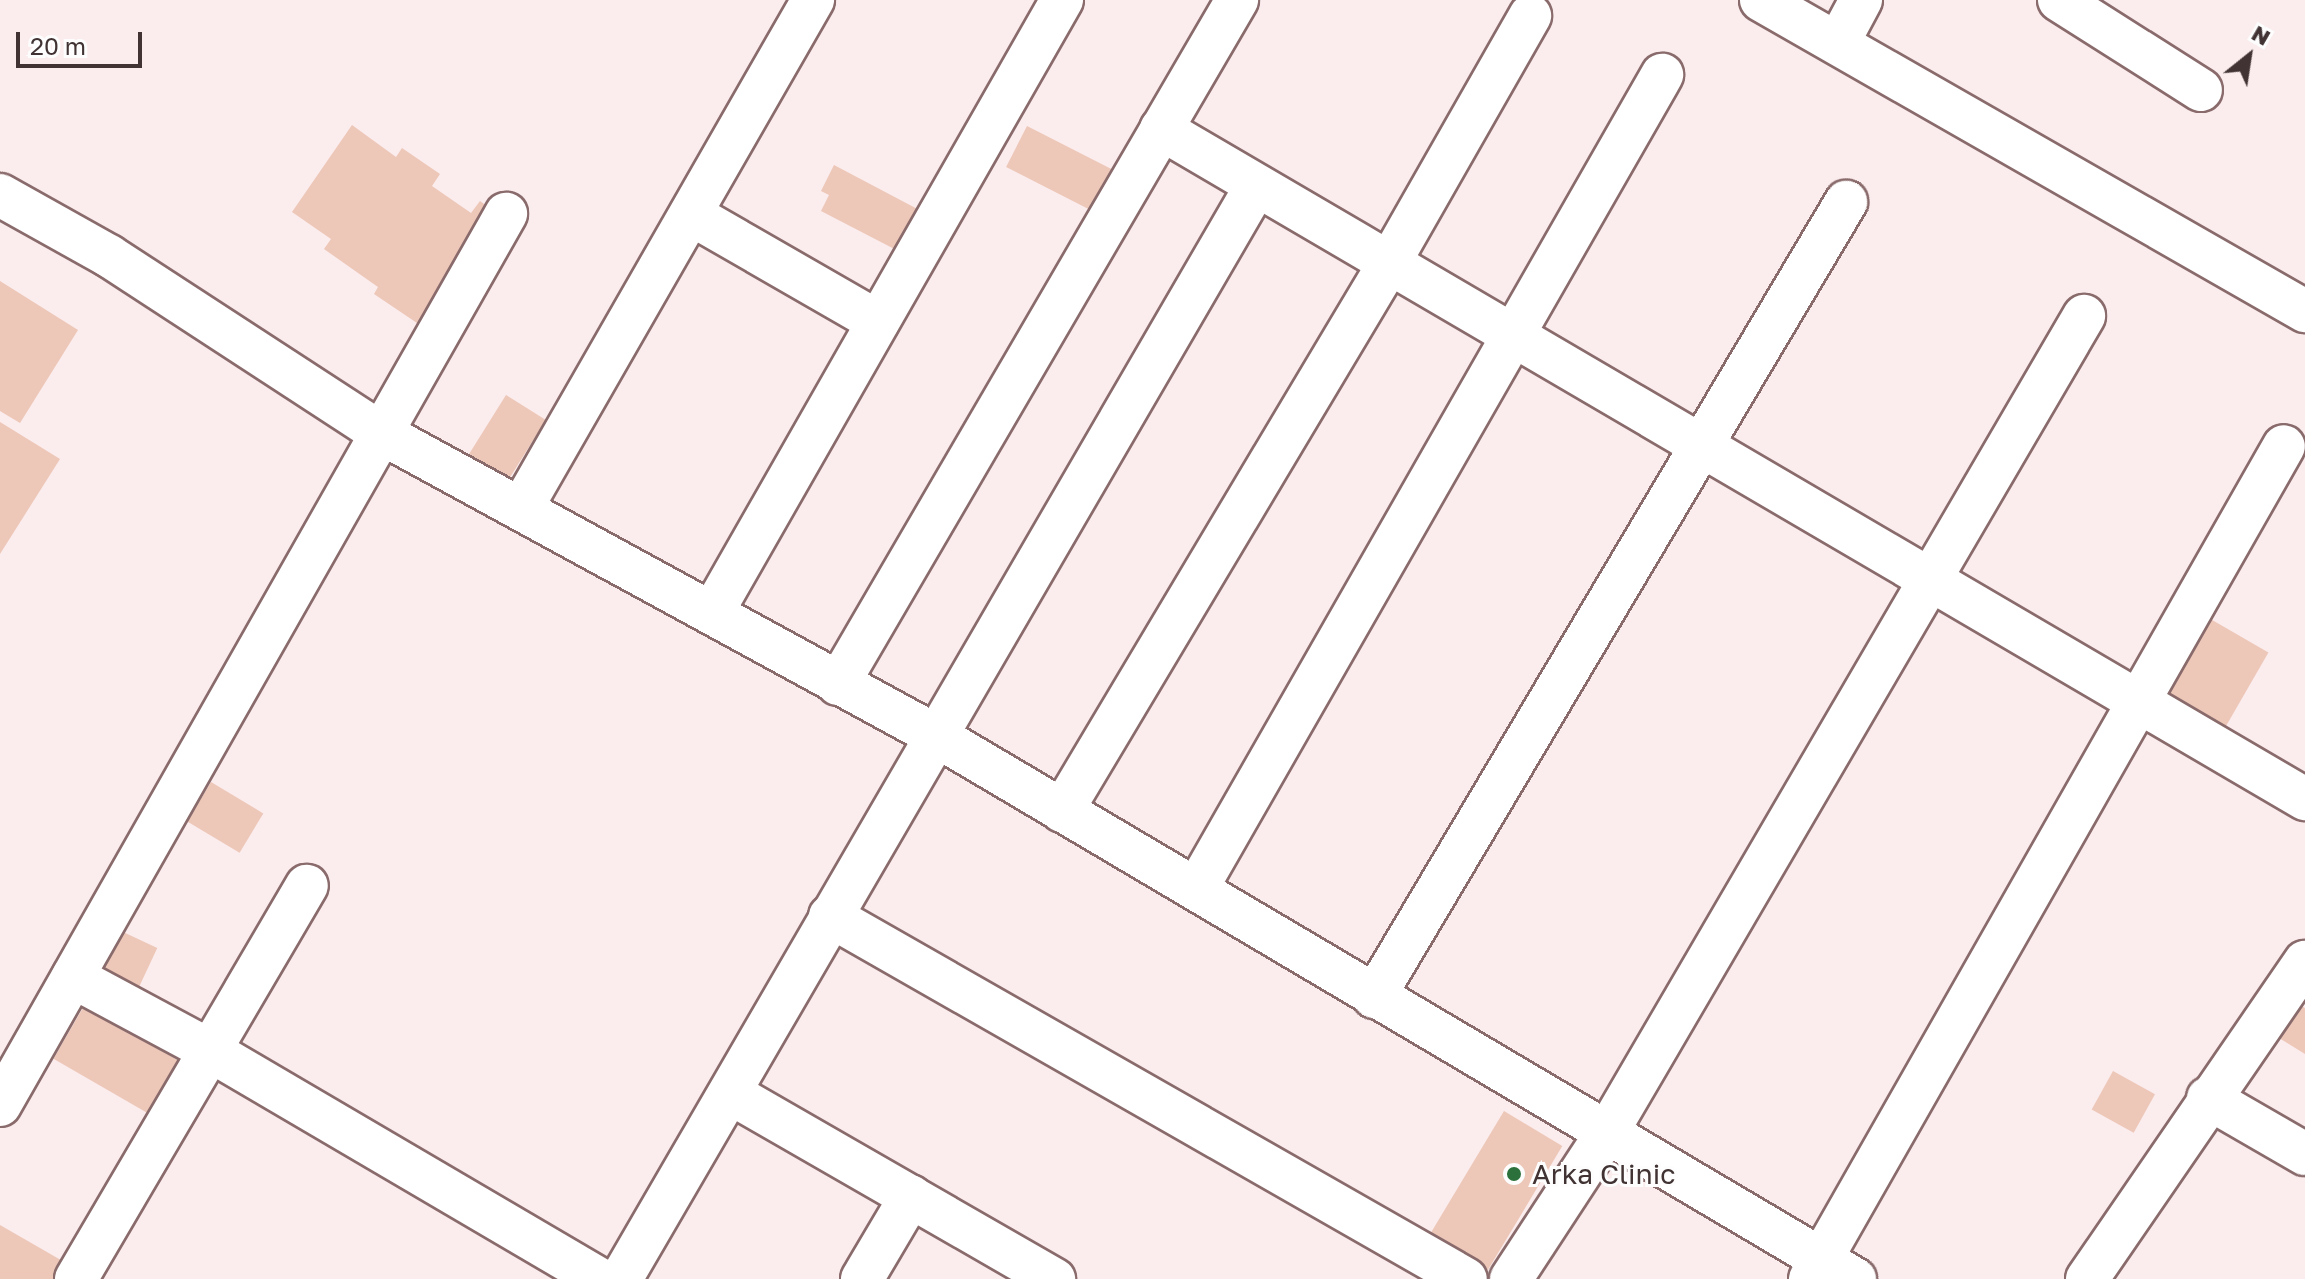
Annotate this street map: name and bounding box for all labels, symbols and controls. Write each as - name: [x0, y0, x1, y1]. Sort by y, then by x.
- scale bar: [20, 16, 146, 66]
- north arrow: [2209, 16, 2289, 96]
- text: N: [2247, 19, 2275, 51]
- text: 20 m: [30, 31, 86, 60]
- place label: Arka Clinic: [1532, 1157, 1676, 1191]
- marker: Arka Clinic: [1503, 1163, 1525, 1185]

